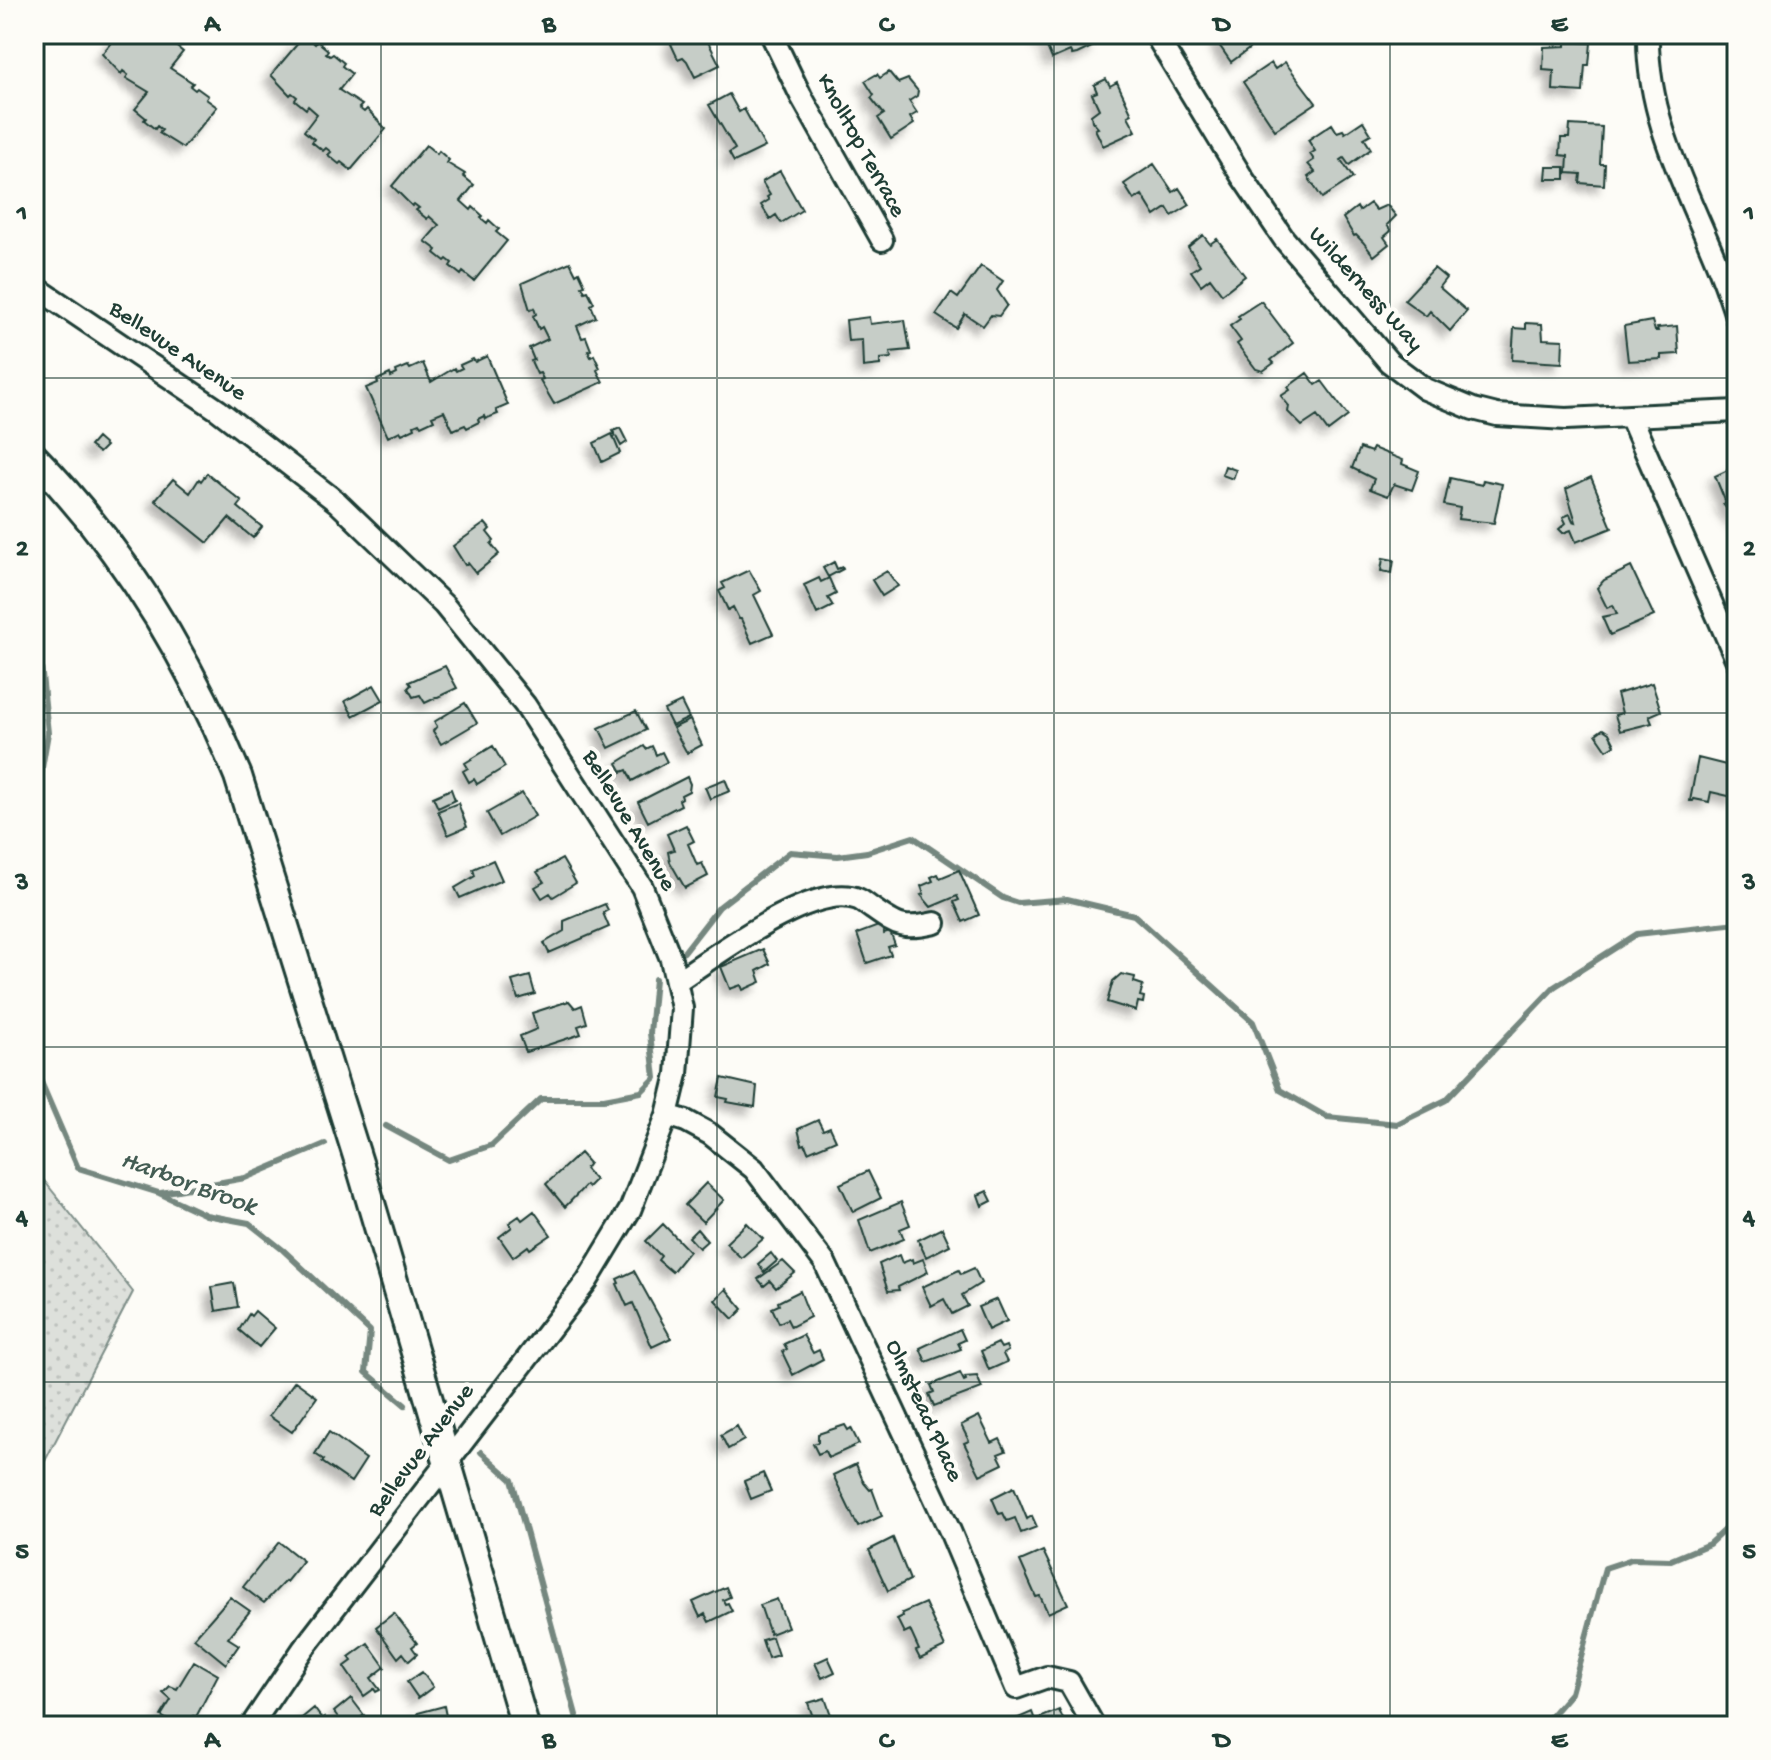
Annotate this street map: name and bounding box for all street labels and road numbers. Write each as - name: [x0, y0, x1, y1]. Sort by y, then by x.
- street label: Knolltop Terrace: [809, 69, 912, 223]
- street label: Wilderness Way: [1301, 221, 1429, 359]
- street label: Bellevue Avenue: [102, 295, 252, 409]
- street label: Bellevue Avenue: [574, 744, 682, 897]
- street label: Olmstead Place: [877, 1335, 969, 1487]
- street label: Bellevue Avenue: [362, 1378, 482, 1524]

